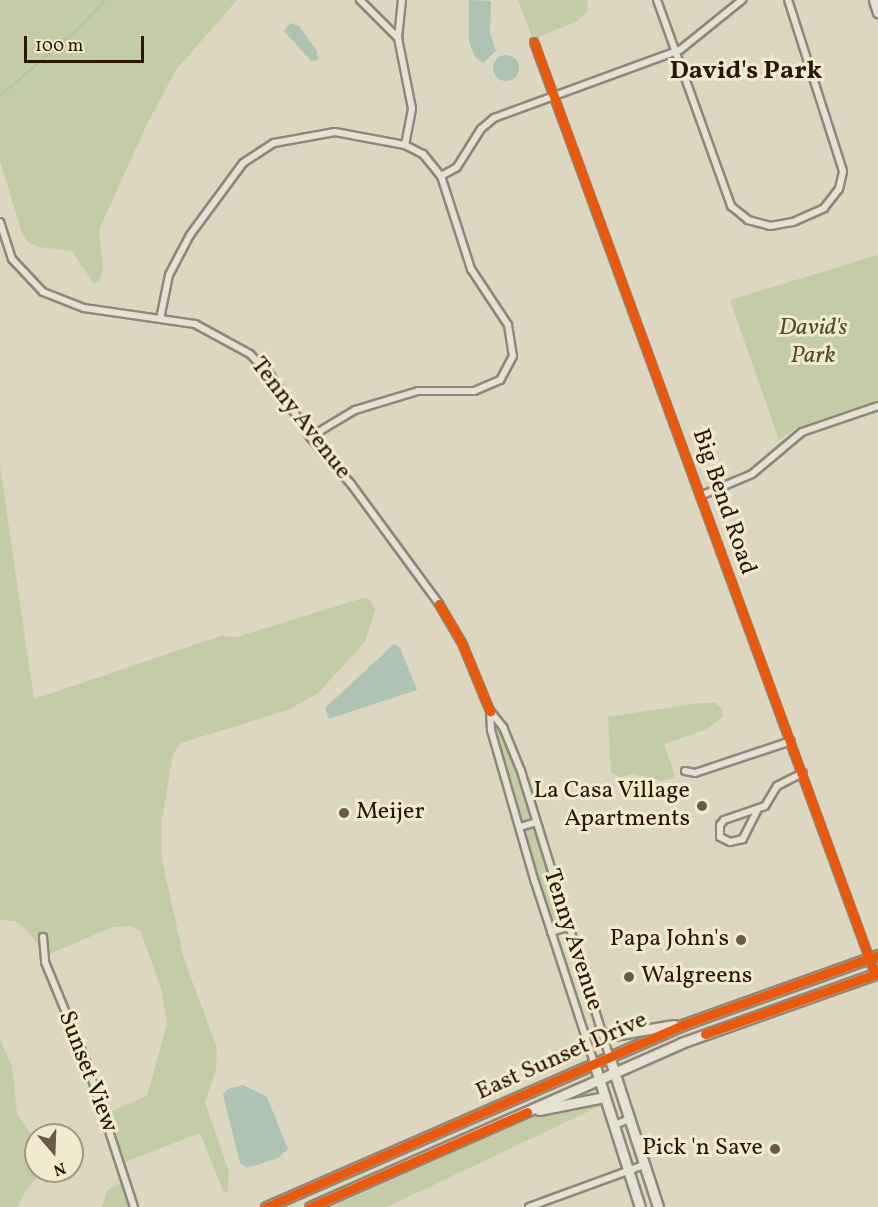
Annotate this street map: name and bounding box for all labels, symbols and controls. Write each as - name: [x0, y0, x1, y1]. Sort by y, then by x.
- scale bar: [27, 24, 147, 62]
- text: 100 m: [35, 34, 84, 59]
- district label: David's Park: [670, 56, 822, 88]
- park label: David's Park: [779, 315, 847, 371]
- street label: Tenny Avenue: [243, 352, 357, 486]
- street label: Big Bend Road: [685, 425, 761, 579]
- place label: La Casa Village Apartments: [533, 778, 690, 834]
- place label: Meijer: [356, 799, 424, 827]
- marker: La Casa Village Apartments: [695, 799, 709, 813]
- marker: Meijer: [337, 806, 351, 820]
- street label: Tenny Avenue: [535, 865, 609, 1015]
- place label: Papa John's: [610, 926, 729, 954]
- marker: Papa John's: [734, 933, 748, 947]
- place label: Walgreens: [641, 963, 752, 991]
- marker: Walgreens: [622, 970, 636, 984]
- street label: East Sunset Drive: [472, 1006, 652, 1108]
- street label: Sunset View: [51, 1007, 123, 1137]
- north arrow: [24, 1123, 84, 1183]
- place label: Pick 'n Save: [642, 1135, 763, 1163]
- marker: Pick 'n Save: [768, 1142, 782, 1156]
- text: N: [50, 1156, 68, 1180]

